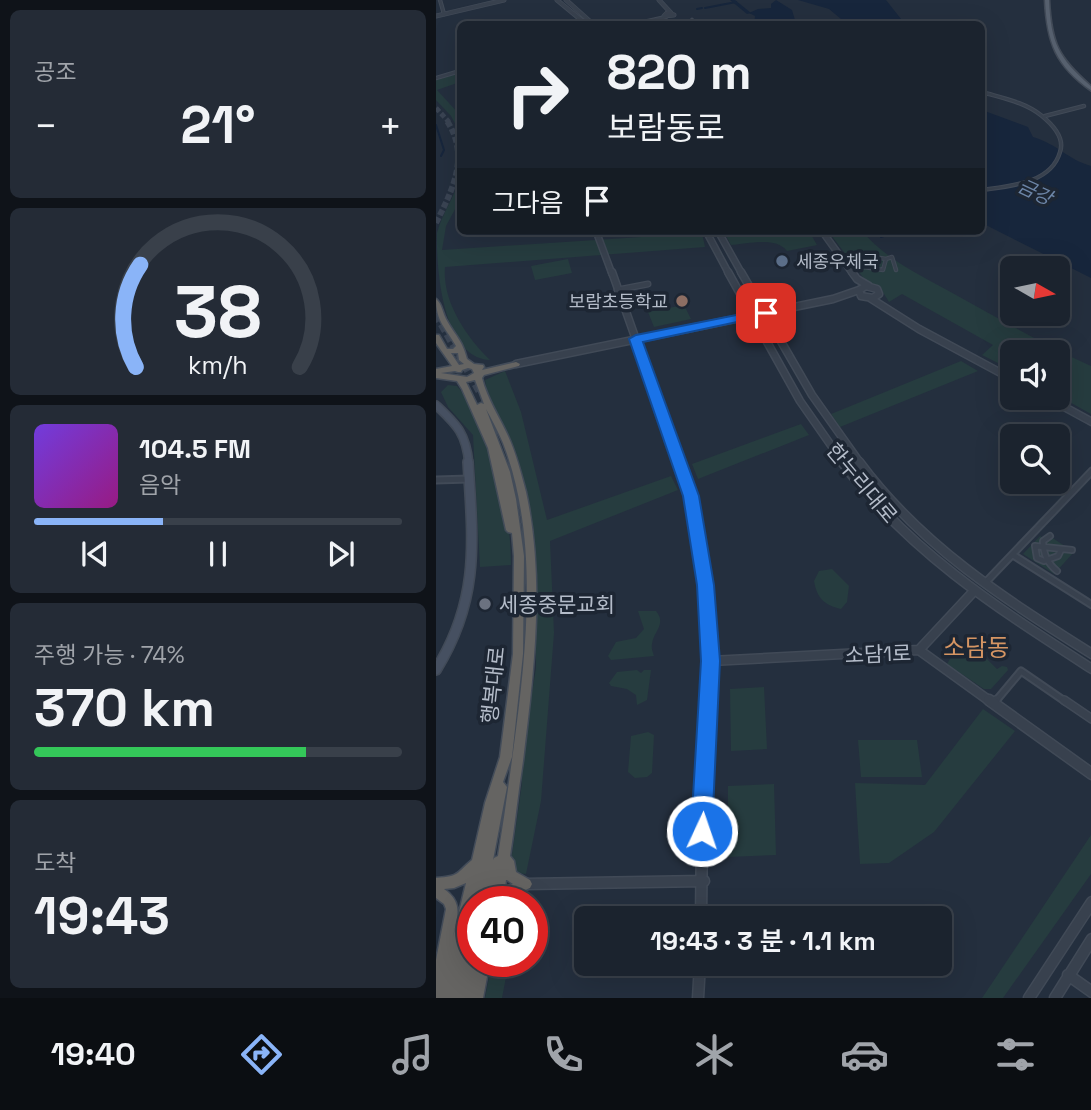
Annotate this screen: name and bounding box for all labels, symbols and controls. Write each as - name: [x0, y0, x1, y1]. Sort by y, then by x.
- text: 820 m: [607, 41, 752, 103]
- icon: right: [492, 49, 583, 140]
- text: 공조: [34, 57, 76, 87]
- text: 21°: [181, 92, 255, 158]
- text: −: [34, 102, 58, 150]
- text: +: [378, 102, 402, 150]
- text: 보람동로: [607, 108, 725, 148]
- water label: 금강: [1014, 173, 1058, 212]
- icon: arrive: [578, 182, 616, 220]
- text: 그다음: [492, 186, 564, 220]
- place label: 세종우체국: [796, 250, 879, 273]
- marker: 세종우체국: [774, 253, 790, 269]
- north arrow: [1000, 256, 1070, 326]
- map controls: [1000, 256, 1070, 494]
- text: 38: [174, 266, 262, 359]
- pin: [736, 283, 796, 343]
- place label: 보람초등학교: [569, 290, 668, 313]
- marker: 보람초등학교: [674, 293, 690, 309]
- icon: arrive: [747, 294, 785, 332]
- button: sound: [1000, 340, 1070, 410]
- text: km/h: [188, 349, 248, 381]
- button: search: [1000, 424, 1070, 494]
- text: 104.5 FM: [139, 432, 251, 466]
- street label: 한누리대로: [821, 437, 903, 529]
- text: 음악: [139, 470, 181, 500]
- icon: previous: [76, 535, 114, 573]
- icon: pause: [199, 535, 237, 573]
- icon: next: [322, 535, 360, 573]
- place label: 세종중문교회: [499, 591, 615, 618]
- marker: 세종중문교회: [477, 596, 493, 612]
- district label: 소담동: [943, 632, 1009, 663]
- street label: 소담1로: [844, 639, 912, 669]
- text: 주행 가능 · 74%: [34, 640, 184, 670]
- street label: 행복대로: [476, 645, 510, 725]
- text: 370 km: [34, 675, 215, 741]
- position arrow: [665, 794, 739, 868]
- text: 도착: [34, 848, 76, 878]
- text: 19:43: [34, 883, 170, 949]
- speed limit sign: 40: [457, 886, 548, 977]
- text: 19:43 · 3 분 · 1.1 km: [650, 924, 876, 958]
- icon: directions: [237, 1030, 286, 1079]
- icon: music: [388, 1030, 437, 1079]
- icon: phone: [539, 1030, 588, 1079]
- icon: climate: [690, 1030, 739, 1079]
- icon: car: [840, 1030, 889, 1079]
- icon: filters: [991, 1030, 1040, 1079]
- text: 19:40: [51, 1034, 136, 1074]

